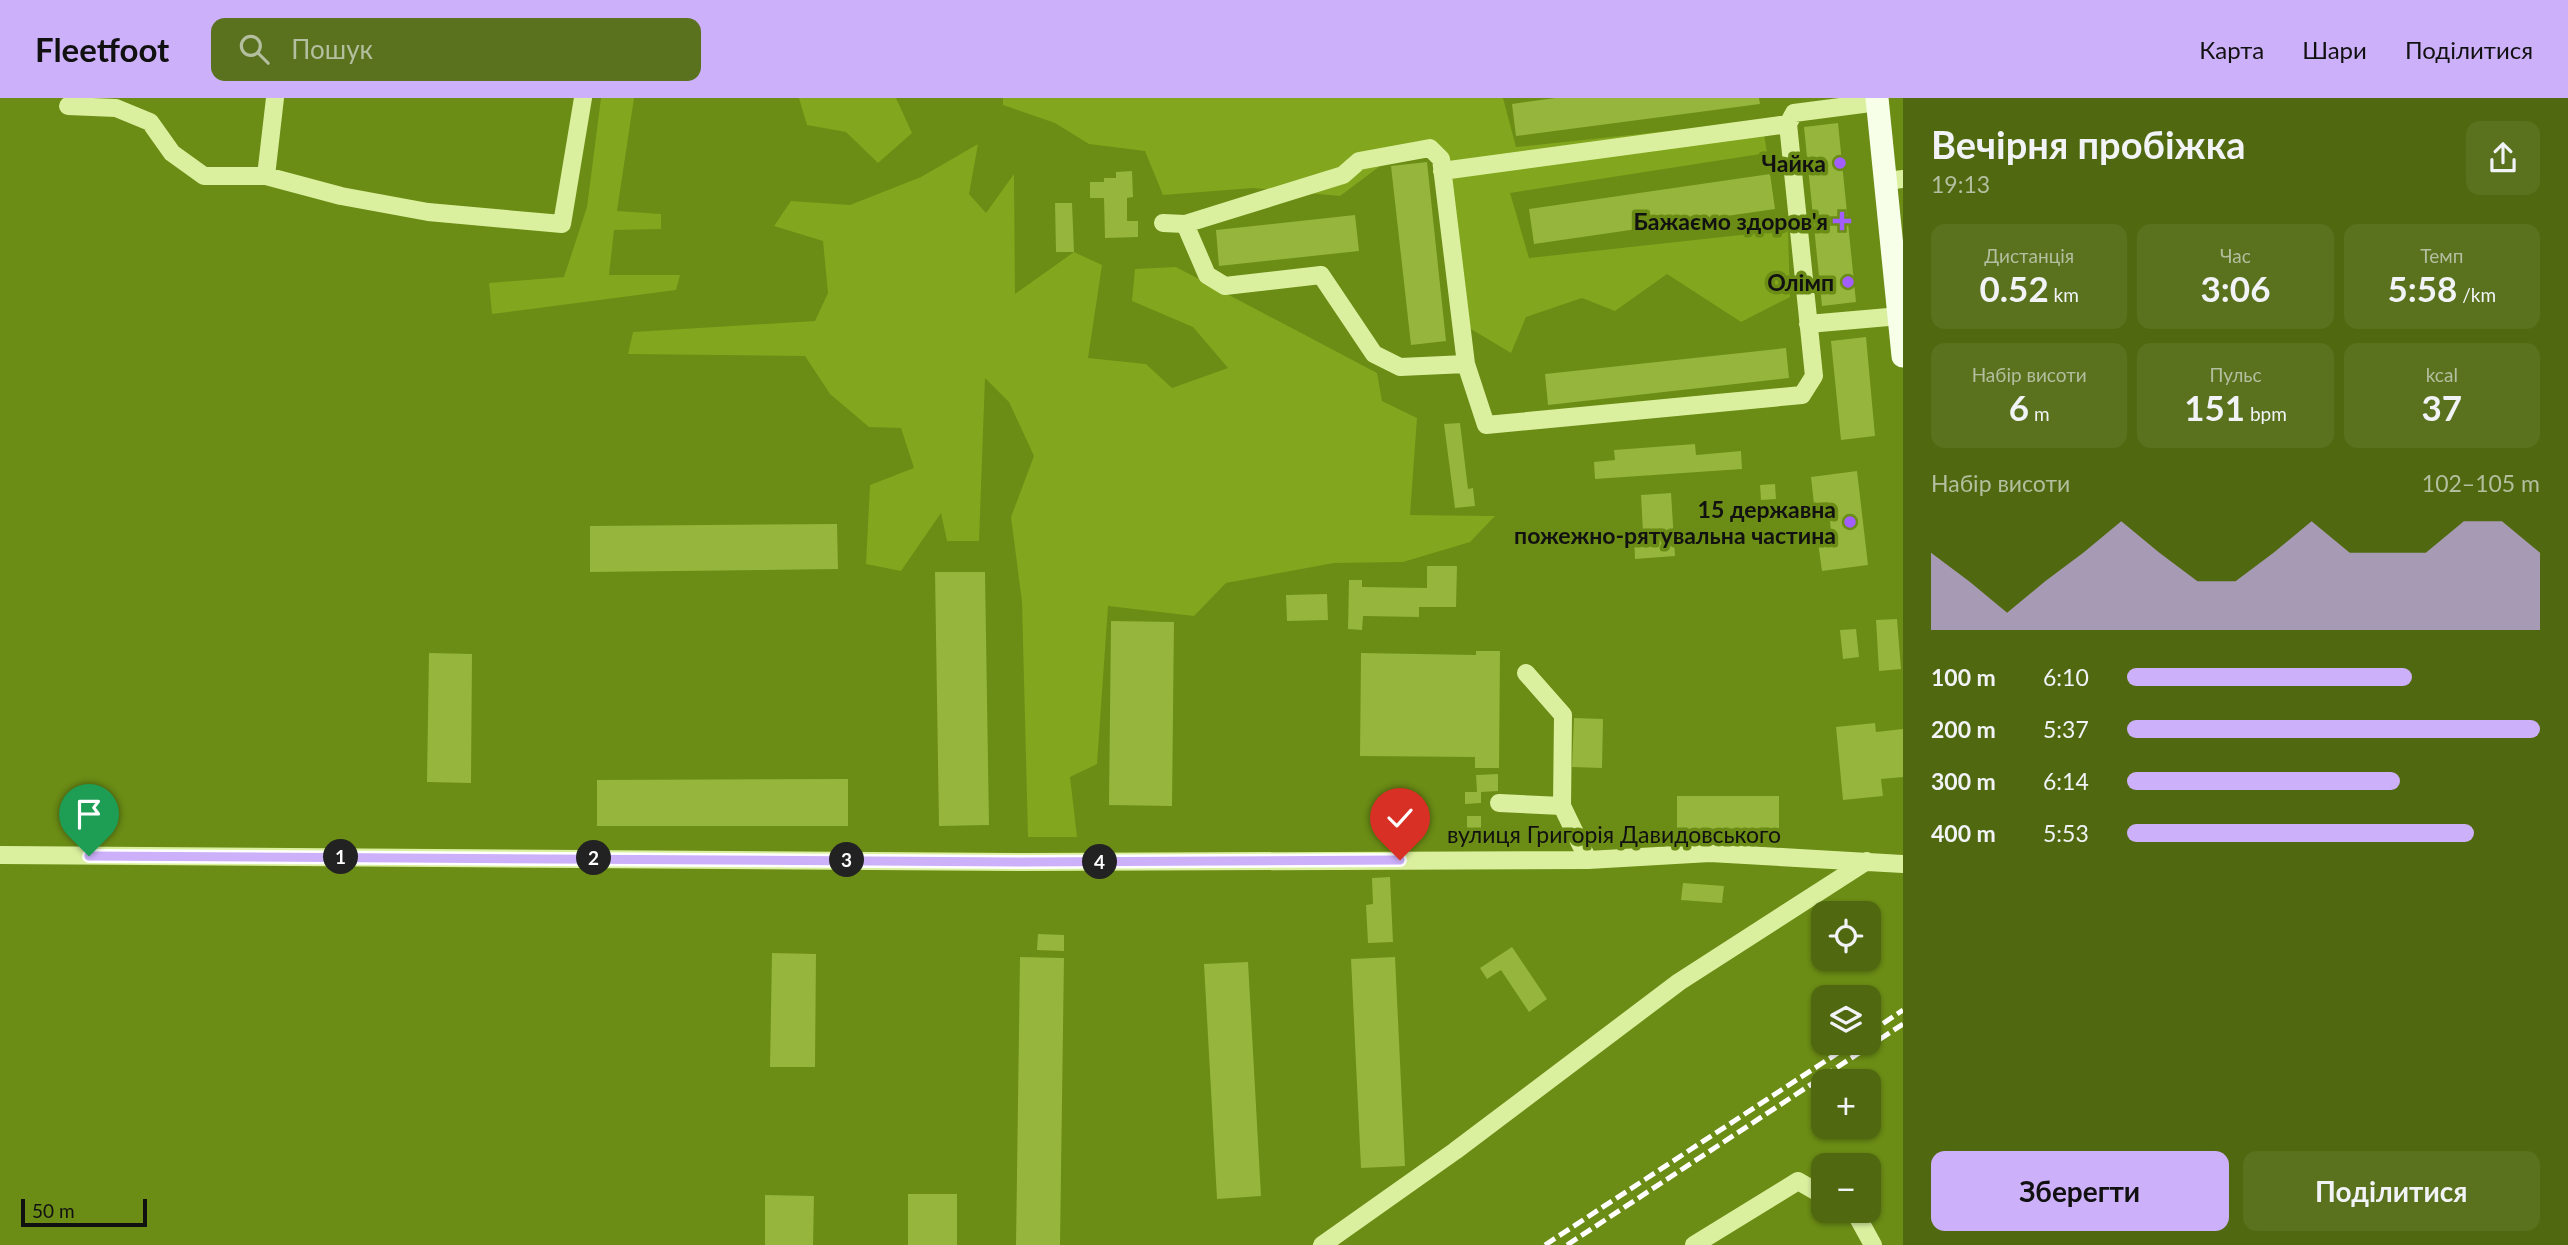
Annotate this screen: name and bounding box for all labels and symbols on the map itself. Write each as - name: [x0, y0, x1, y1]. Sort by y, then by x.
- place label: Чайка: [1762, 149, 1826, 177]
- marker: Чайка: [1832, 155, 1848, 171]
- place label: Бажаємо здоров'я: [1633, 207, 1828, 235]
- marker: Бажаємо здоров'я: [1834, 213, 1850, 229]
- place label: Олімп: [1767, 268, 1834, 296]
- marker: Олімп: [1840, 274, 1856, 290]
- place label: 15 державна пожежно-рятувальна частина: [1514, 495, 1836, 549]
- marker: 15 державна пожежно-рятувальна частина: [1842, 514, 1858, 530]
- pin: [59, 784, 119, 856]
- pin: [1370, 788, 1430, 860]
- street label: вулиця Григорія Давидовського: [1447, 820, 1781, 848]
- pin: 1: [324, 840, 358, 874]
- pin: 2: [576, 840, 612, 876]
- pin: 3: [830, 842, 864, 878]
- pin: 4: [1082, 844, 1118, 880]
- scale bar: [21, 1196, 147, 1228]

